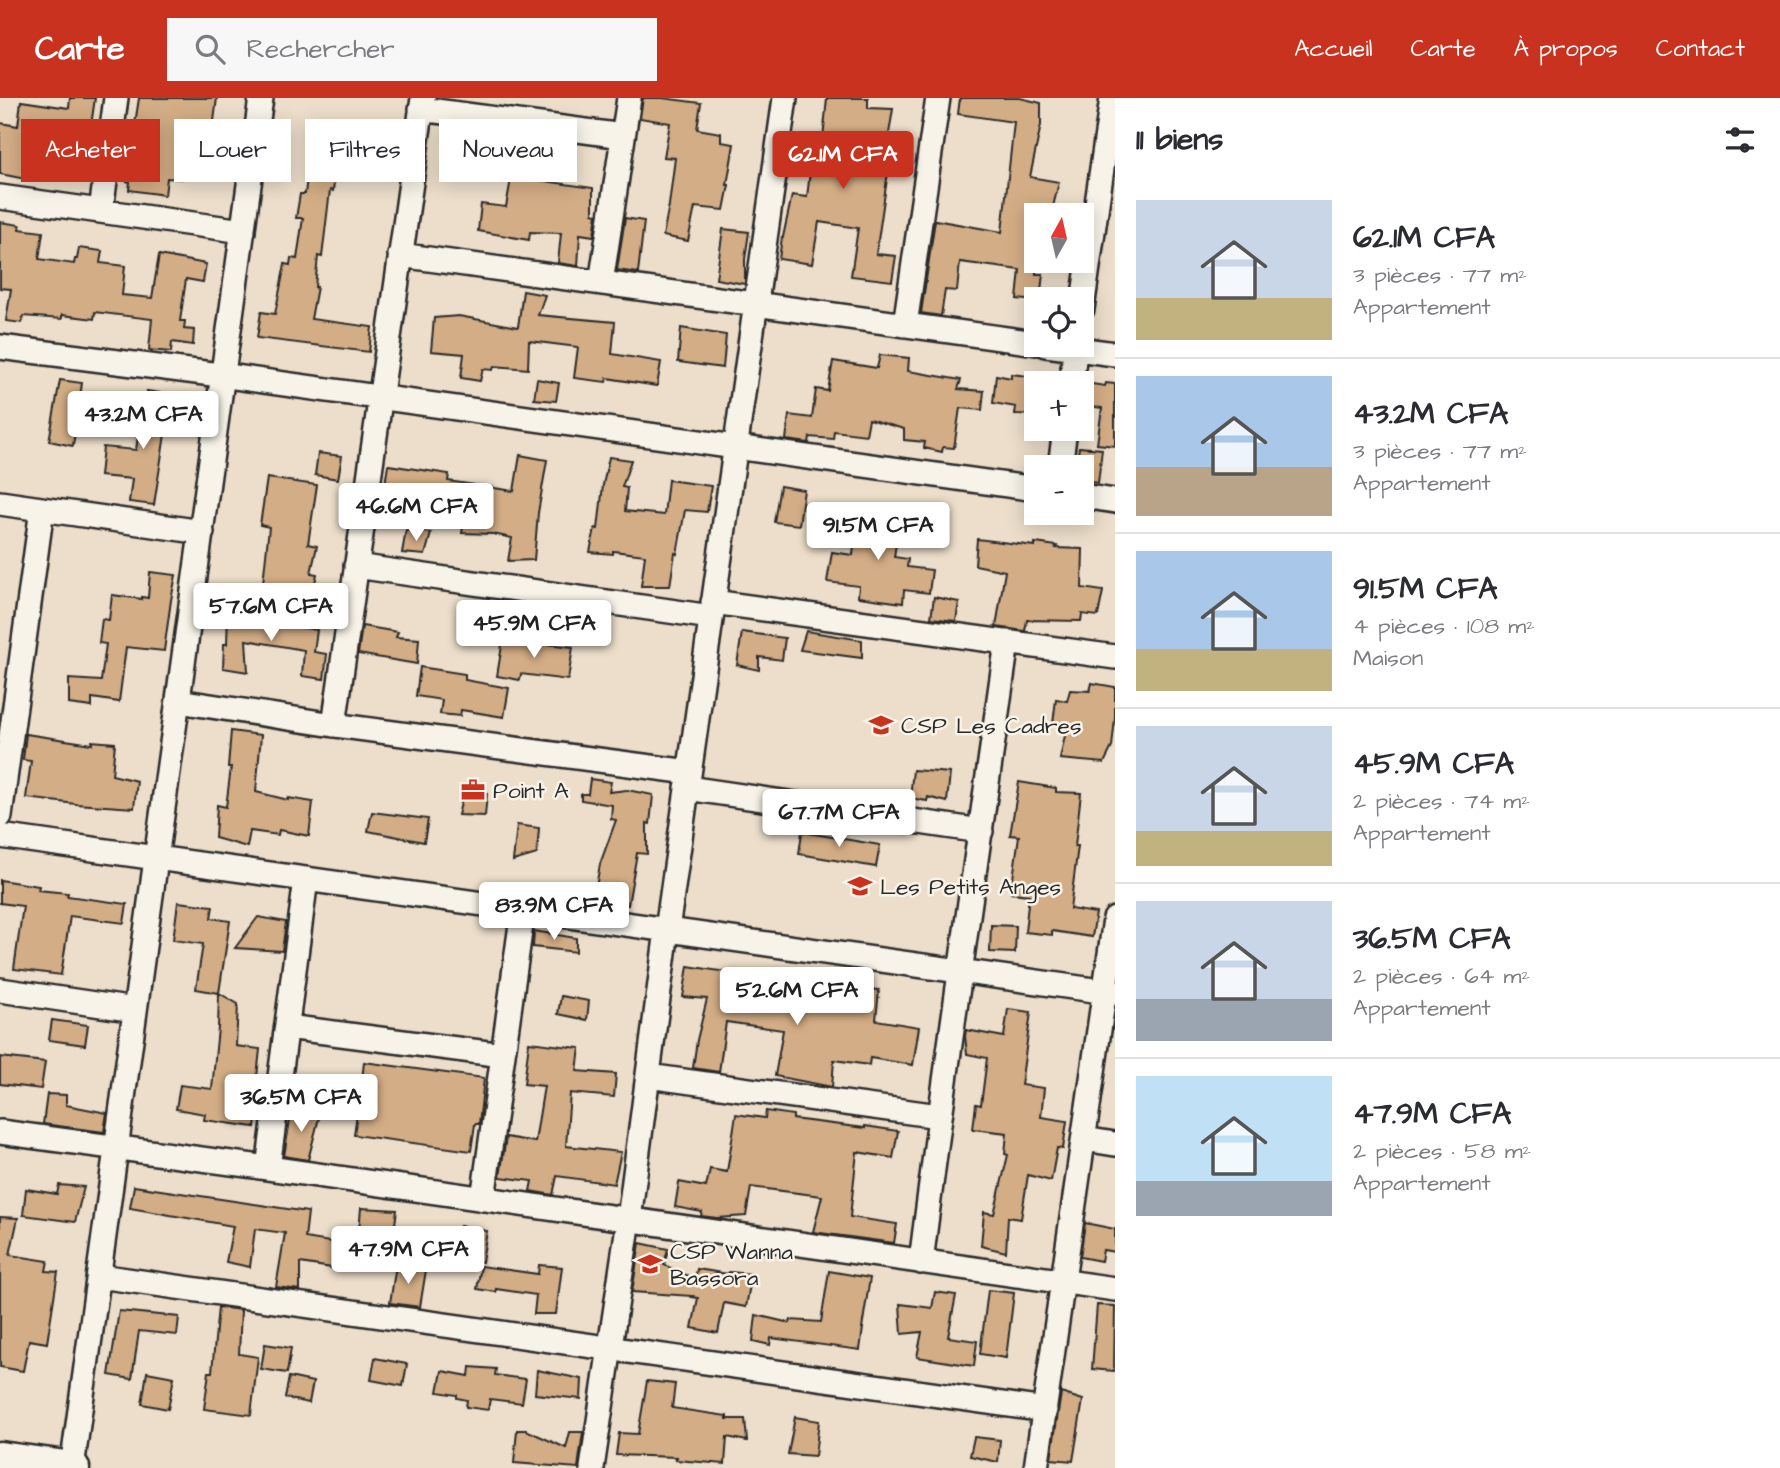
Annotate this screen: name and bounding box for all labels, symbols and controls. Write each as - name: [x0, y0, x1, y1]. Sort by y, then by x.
- search box: [167, 18, 657, 81]
- text: Carte: [35, 26, 125, 72]
- icon: search: [191, 30, 229, 68]
- text: Rechercher: [247, 31, 395, 67]
- text: Accueil: [1294, 32, 1373, 66]
- text: Carte: [1411, 32, 1476, 66]
- text: À propos: [1514, 32, 1618, 66]
- text: Contact: [1656, 32, 1745, 66]
- chip: Acheter: [21, 119, 160, 182]
- chip: Louer: [174, 119, 291, 182]
- chip: Filtres: [305, 119, 425, 182]
- chip: Nouveau: [439, 119, 577, 182]
- text: 11 biens: [1136, 119, 1223, 161]
- icon: filters: [1721, 121, 1759, 159]
- pin: 62.1M CFA: [763, 132, 923, 191]
- text: 62.1M CFA: [789, 138, 897, 170]
- north arrow: [1024, 203, 1094, 273]
- map controls: [1024, 203, 1094, 525]
- text: 62.1M CFA: [1353, 217, 1495, 259]
- icon: home: [1192, 228, 1276, 312]
- text: 3 pièces · 77 m²: [1353, 259, 1527, 291]
- button: locate: [1024, 287, 1094, 357]
- text: Appartement: [1353, 291, 1491, 323]
- button: +: [1024, 371, 1094, 441]
- pin: 43.2M CFA: [63, 392, 223, 451]
- text: 43.2M CFA: [1353, 393, 1508, 435]
- text: 43.2M CFA: [84, 398, 202, 430]
- icon: home: [1192, 404, 1276, 488]
- text: 3 pièces · 77 m²: [1353, 435, 1527, 467]
- button: −: [1024, 455, 1094, 525]
- text: Appartement: [1353, 467, 1491, 499]
- pin: 46.6M CFA: [336, 484, 496, 543]
- text: 46.6M CFA: [355, 490, 477, 522]
- pin: 91.5M CFA: [798, 503, 958, 562]
- text: 91.5M CFA: [823, 509, 933, 541]
- text: 91.5M CFA: [1353, 568, 1497, 610]
- icon: home: [1192, 579, 1276, 663]
- pin: 57.6M CFA: [191, 584, 351, 643]
- text: 57.6M CFA: [209, 590, 333, 622]
- pin: 45.9M CFA: [454, 601, 614, 660]
- text: 45.9M CFA: [472, 607, 596, 639]
- text: 4 pièces · 108 m²: [1353, 610, 1535, 642]
- text: Maison: [1353, 642, 1423, 674]
- place label: CSP Les Cadres: [901, 710, 1082, 742]
- school or university icon: CSP Les Cadres: [867, 711, 895, 739]
- text: 45.9M CFA: [1353, 743, 1514, 785]
- icon: home: [1192, 754, 1276, 838]
- place label: Point A: [493, 775, 569, 807]
- office icon: Point A: [459, 776, 487, 804]
- text: 2 pièces · 74 m²: [1353, 785, 1530, 817]
- pin: 67.7M CFA: [759, 790, 919, 849]
- text: 67.7M CFA: [778, 796, 900, 828]
- text: Appartement: [1353, 817, 1491, 849]
- place label: Les Petits Anges: [880, 871, 1061, 904]
- school or university icon: Les Petits Anges: [846, 872, 874, 900]
- pin: 83.9M CFA: [474, 882, 634, 942]
- text: 83.9M CFA: [495, 889, 613, 921]
- text: 36.5M CFA: [1353, 918, 1511, 960]
- icon: home: [1192, 929, 1276, 1013]
- text: 2 pièces · 64 m²: [1353, 960, 1530, 992]
- pin: 52.6M CFA: [717, 968, 877, 1027]
- text: 52.6M CFA: [736, 974, 858, 1006]
- text: Appartement: [1353, 992, 1491, 1024]
- pin: 36.5M CFA: [221, 1074, 381, 1134]
- text: 36.5M CFA: [241, 1081, 361, 1113]
- text: 47.9M CFA: [1353, 1093, 1511, 1135]
- icon: home: [1192, 1104, 1276, 1188]
- text: 2 pièces · 58 m²: [1353, 1135, 1531, 1167]
- text: Appartement: [1353, 1167, 1491, 1199]
- pin: 47.9M CFA: [328, 1226, 488, 1286]
- text: 47.9M CFA: [347, 1233, 469, 1265]
- place label: CSP Wanna Bassora: [670, 1236, 793, 1294]
- school or university icon: CSP Wanna Bassora: [636, 1250, 664, 1278]

